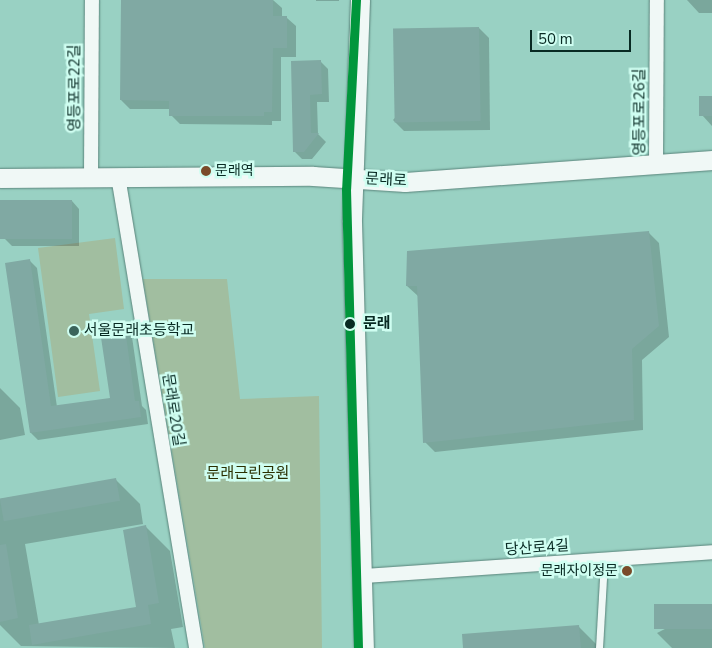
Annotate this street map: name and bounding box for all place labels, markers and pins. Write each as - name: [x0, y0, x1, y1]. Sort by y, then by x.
- place label: 문래역: [215, 163, 254, 179]
- marker: 문래역: [201, 166, 211, 176]
- marker: 문래: [341, 315, 359, 333]
- place label: 문래: [363, 315, 391, 333]
- place label: 서울문래초등학교: [84, 322, 194, 340]
- marker: 서울문래초등학교: [68, 325, 80, 337]
- place label: 문래자이정문: [541, 563, 618, 579]
- marker: 문래자이정문: [622, 566, 632, 576]

